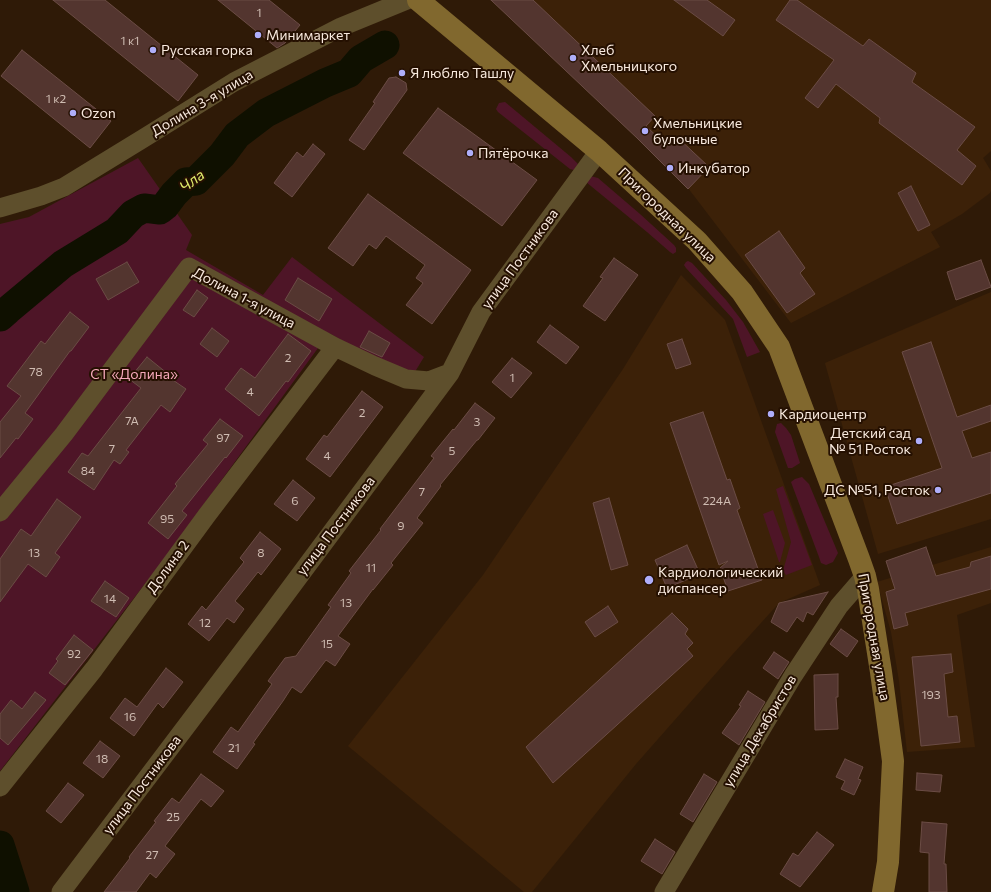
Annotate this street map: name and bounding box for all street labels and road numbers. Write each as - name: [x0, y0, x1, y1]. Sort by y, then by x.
- street label: Долина 3-я улица: [148, 66, 256, 140]
- street label: Пригородная улица: [615, 164, 719, 266]
- street label: улица Постникова: [478, 206, 562, 312]
- street label: Долина 1-я улица: [190, 264, 298, 332]
- street label: улица Постникова: [293, 473, 379, 579]
- street label: Долина 2: [143, 537, 193, 597]
- street label: Пригородная улица: [855, 572, 893, 702]
- street label: улица Декабристов: [720, 672, 800, 790]
- street label: улица Постникова: [99, 732, 185, 838]

